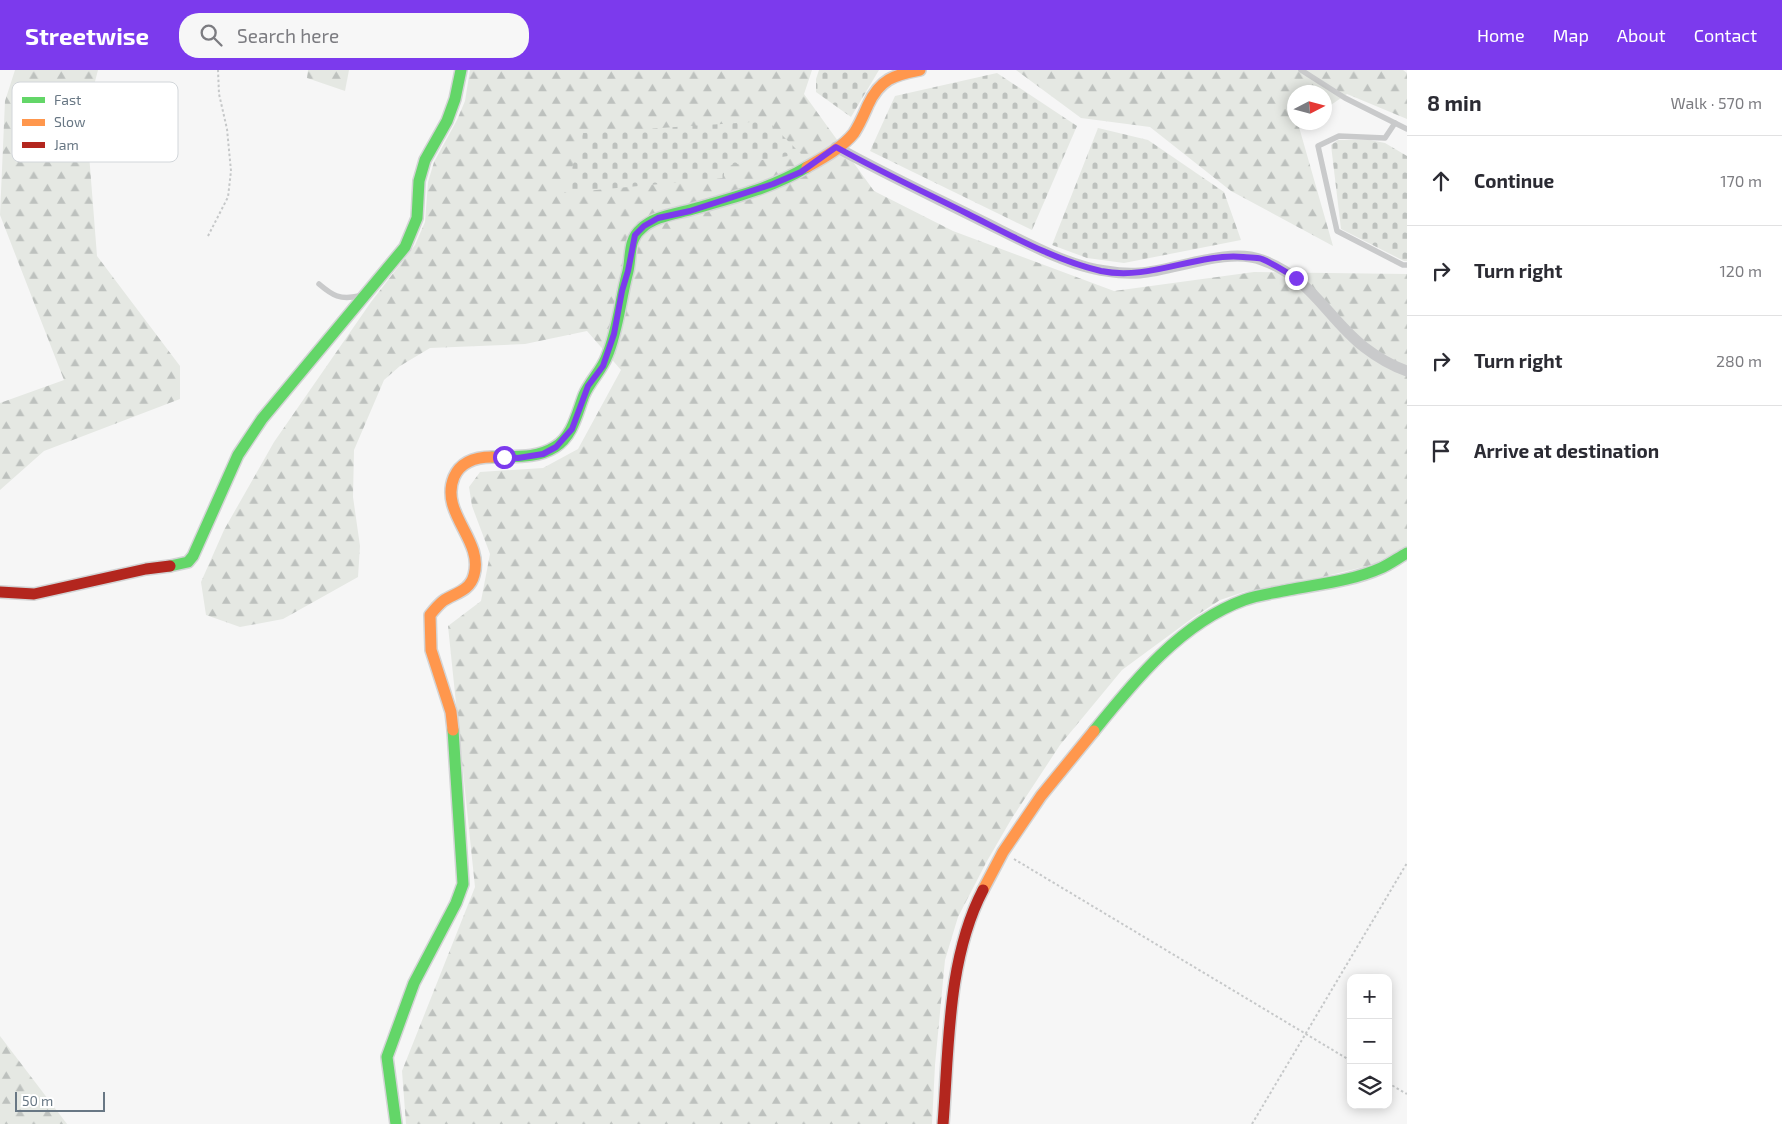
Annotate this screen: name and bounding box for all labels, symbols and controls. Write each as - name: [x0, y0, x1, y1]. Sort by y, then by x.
- search box: [179, 13, 529, 58]
- text: Streetwise: [25, 21, 149, 50]
- icon: search: [197, 21, 225, 49]
- text: Search here: [237, 24, 339, 47]
- text: Home: [1477, 24, 1525, 46]
- text: Map: [1553, 24, 1589, 46]
- text: About: [1617, 24, 1666, 46]
- text: Contact: [1694, 24, 1757, 46]
- legend: [12, 82, 178, 162]
- north arrow: [1287, 85, 1332, 130]
- text: 8 min: [1427, 90, 1482, 115]
- text: Fast: [54, 91, 81, 108]
- text: Walk · 570 m: [1671, 93, 1762, 112]
- text: Slow: [54, 113, 86, 130]
- text: Jam: [54, 136, 79, 153]
- icon: ahead: [1427, 167, 1455, 195]
- text: Continue: [1474, 169, 1554, 192]
- text: 170 m: [1720, 171, 1762, 190]
- icon: right: [1427, 257, 1455, 285]
- text: Turn right: [1474, 259, 1562, 282]
- text: 120 m: [1719, 261, 1762, 280]
- route end: [1285, 267, 1308, 290]
- icon: right: [1427, 347, 1455, 375]
- text: Turn right: [1474, 349, 1562, 372]
- text: 280 m: [1716, 351, 1762, 370]
- icon: arrive: [1427, 437, 1455, 465]
- text: Arrive at destination: [1474, 439, 1659, 462]
- route start: [493, 446, 516, 469]
- map controls: [1347, 974, 1392, 1109]
- button: +: [1347, 974, 1392, 1019]
- button: −: [1347, 1019, 1392, 1064]
- button: layers: [1347, 1064, 1392, 1109]
- scale bar: [15, 1089, 105, 1112]
- text: 50 m: [22, 1092, 53, 1109]

